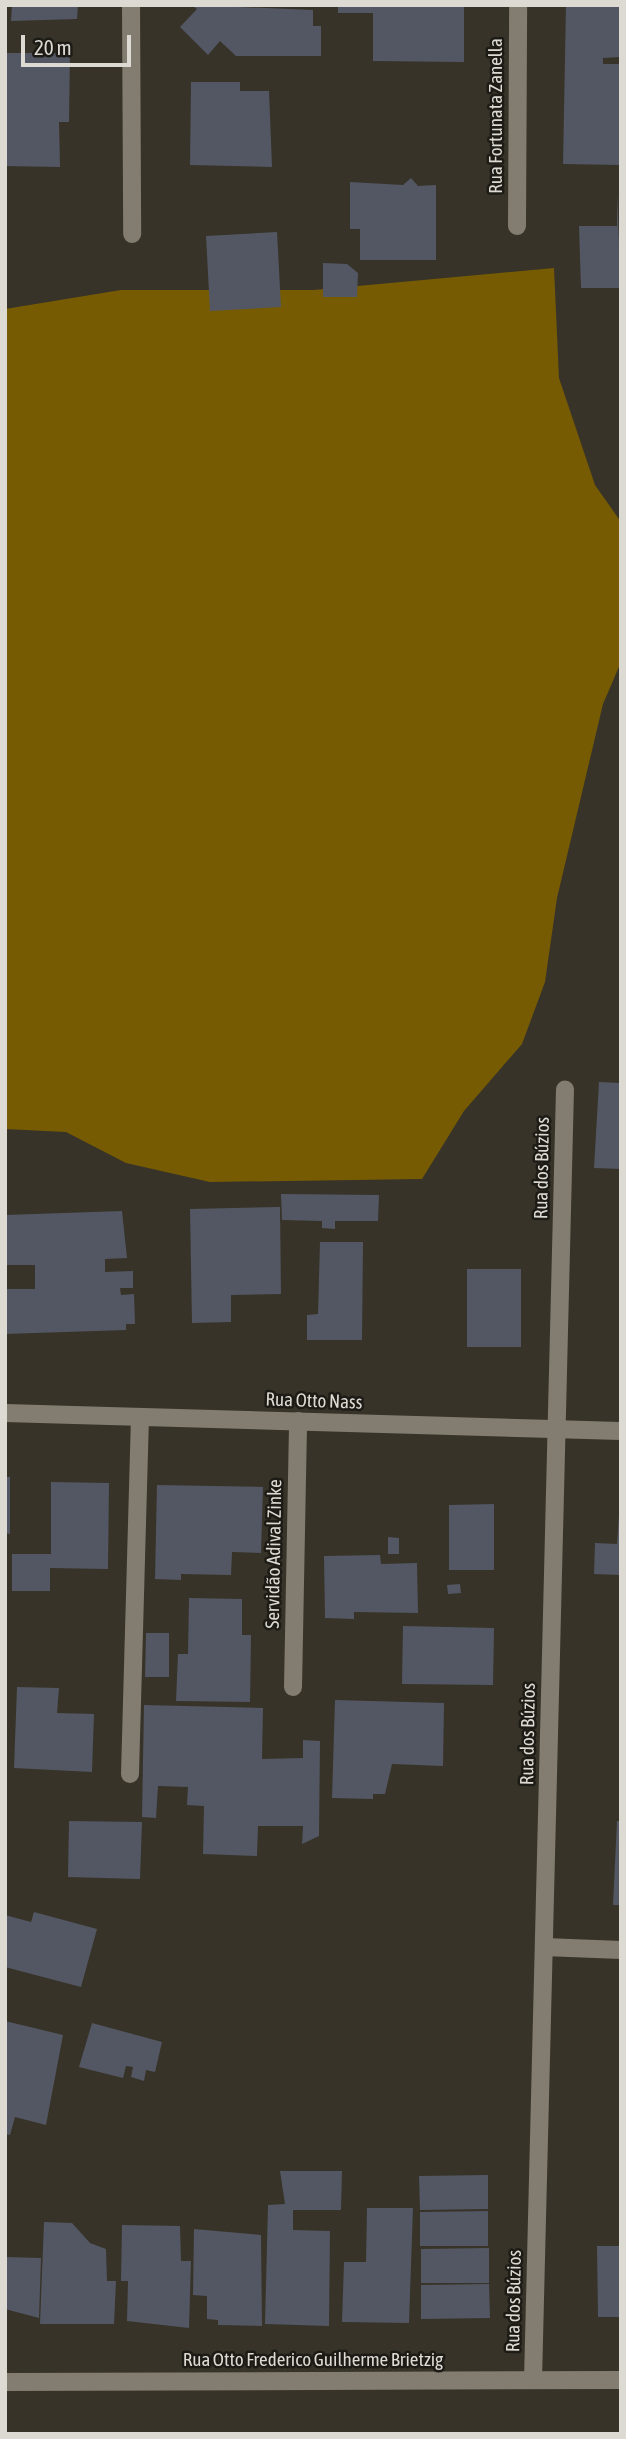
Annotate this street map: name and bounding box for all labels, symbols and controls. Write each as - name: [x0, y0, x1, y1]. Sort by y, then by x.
- scale bar: [24, 21, 135, 65]
- text: 20 m: [34, 35, 72, 59]
- street label: Rua Fortunata Zanella: [485, 38, 507, 194]
- street label: Rua dos Búzios: [530, 1117, 554, 1219]
- street label: Rua Otto Nass: [265, 1388, 363, 1414]
- street label: Servidão Adival Zinke: [261, 1479, 287, 1629]
- street label: Rua dos Búzios: [516, 1683, 540, 1785]
- street label: Rua dos Búzios: [502, 2250, 526, 2352]
- street label: Rua Otto Frederico Guilherme Brietzig: [183, 2349, 443, 2371]

